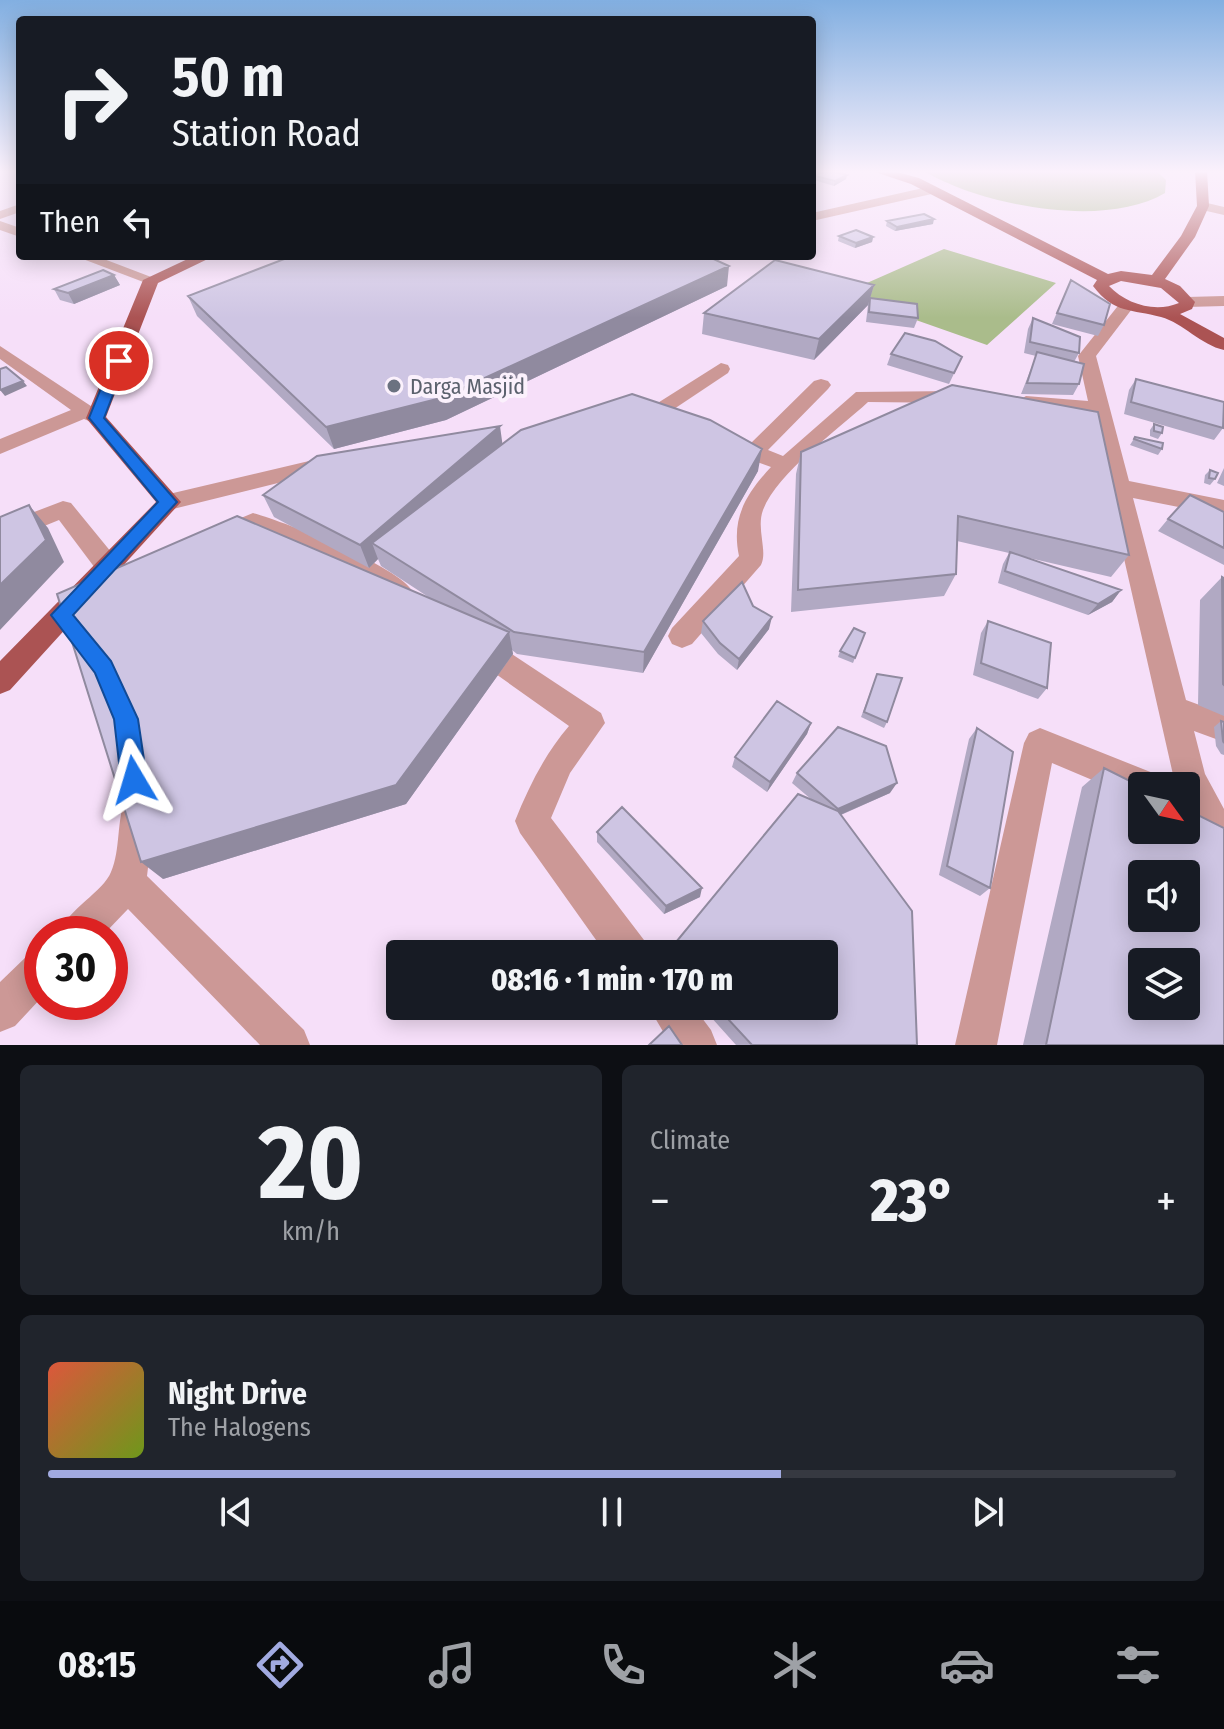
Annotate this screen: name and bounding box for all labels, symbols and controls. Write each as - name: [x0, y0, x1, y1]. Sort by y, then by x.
- text: 50 m: [172, 44, 284, 111]
- icon: right: [40, 48, 144, 152]
- text: Station Road: [172, 112, 361, 156]
- icon: left: [116, 200, 160, 244]
- text: Then: [40, 204, 100, 240]
- pin: [85, 327, 153, 395]
- icon: arrive: [97, 339, 141, 383]
- place label: Darga Masjid: [410, 373, 525, 400]
- marker: Darga Masjid: [385, 377, 403, 395]
- position arrow: [92, 738, 176, 822]
- north arrow: [1128, 772, 1200, 844]
- map controls: [1128, 772, 1200, 1020]
- button: sound: [1128, 860, 1200, 932]
- speed limit sign: 30: [24, 916, 128, 1020]
- button: layers: [1128, 948, 1200, 1020]
- text: 08:16 · 1 min · 170 m: [491, 962, 733, 998]
- text: 20: [259, 1101, 363, 1226]
- text: Climate: [650, 1125, 730, 1156]
- text: 23°: [870, 1165, 955, 1237]
- text: −: [650, 1175, 670, 1228]
- text: +: [1156, 1175, 1176, 1228]
- text: km/h: [282, 1216, 340, 1247]
- text: Night Drive: [168, 1376, 307, 1412]
- text: The Halogens: [168, 1412, 311, 1443]
- icon: previous: [214, 1490, 258, 1534]
- icon: pause: [590, 1490, 634, 1534]
- icon: next: [966, 1490, 1010, 1534]
- icon: directions: [252, 1637, 308, 1693]
- icon: music: [424, 1637, 480, 1693]
- icon: phone: [595, 1637, 651, 1693]
- icon: climate: [767, 1637, 823, 1693]
- icon: car: [939, 1637, 995, 1693]
- icon: filters: [1110, 1637, 1166, 1693]
- text: 08:15: [58, 1643, 136, 1687]

